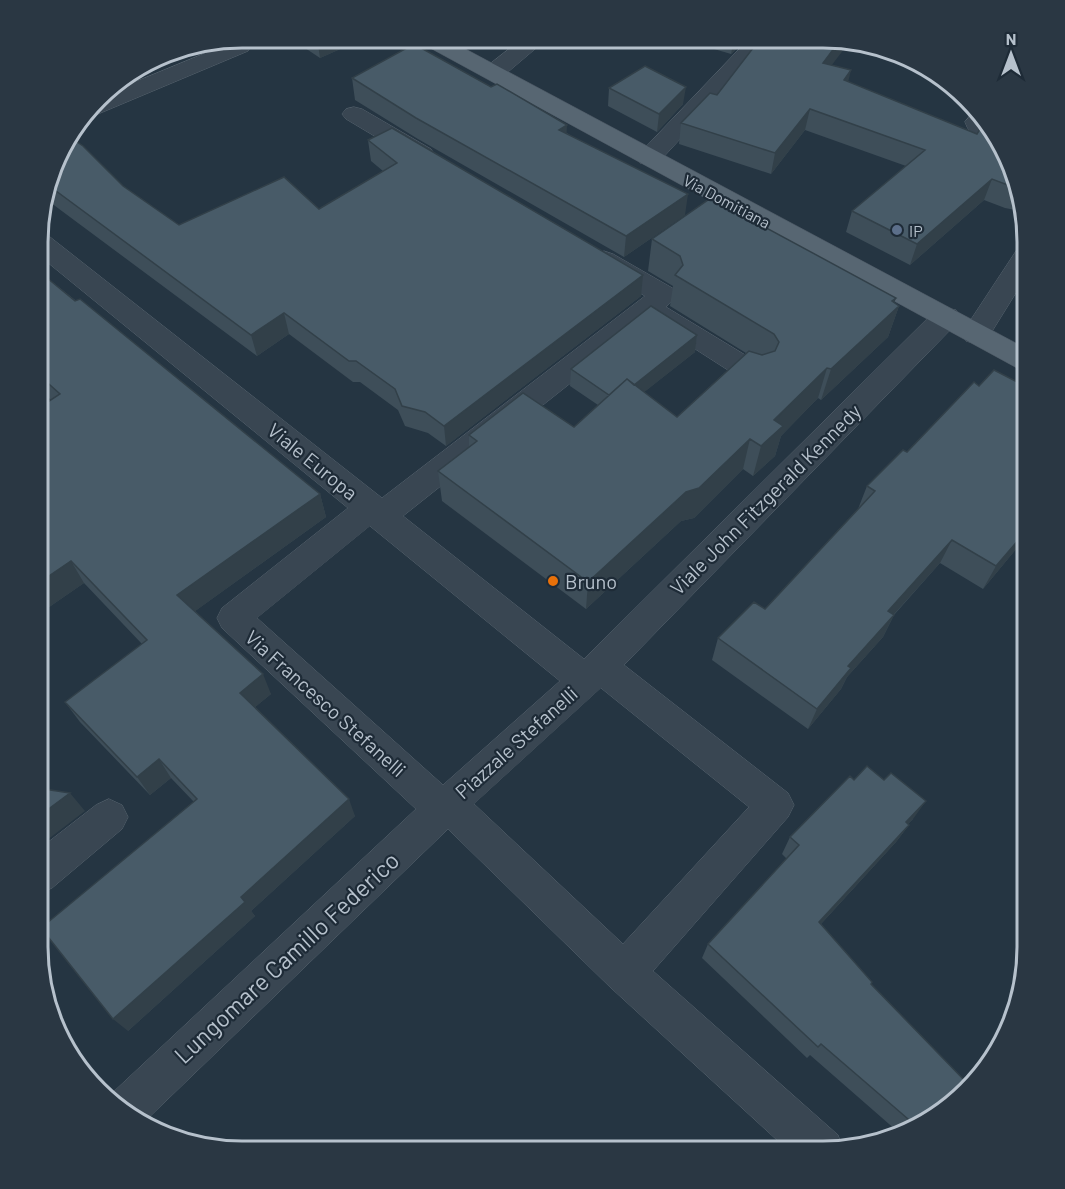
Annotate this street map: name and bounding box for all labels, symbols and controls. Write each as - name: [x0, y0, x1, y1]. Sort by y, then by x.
- north arrow: [981, 24, 1041, 84]
- text: N: [1006, 29, 1016, 48]
- street label: Via Domitiana: [680, 170, 774, 232]
- place label: IP: [909, 221, 923, 240]
- marker: IP: [890, 223, 904, 237]
- street label: Viale John Fitzgerald Kennedy: [665, 399, 865, 599]
- street label: Viale Europa: [263, 418, 363, 504]
- place label: Bruno: [565, 569, 617, 593]
- marker: Bruno: [546, 574, 560, 588]
- street label: Via Francesco Stefanelli: [241, 625, 411, 781]
- street label: Piazzale Stefanelli: [450, 681, 582, 803]
- street label: Lungomare Camillo Federico: [168, 845, 404, 1069]

